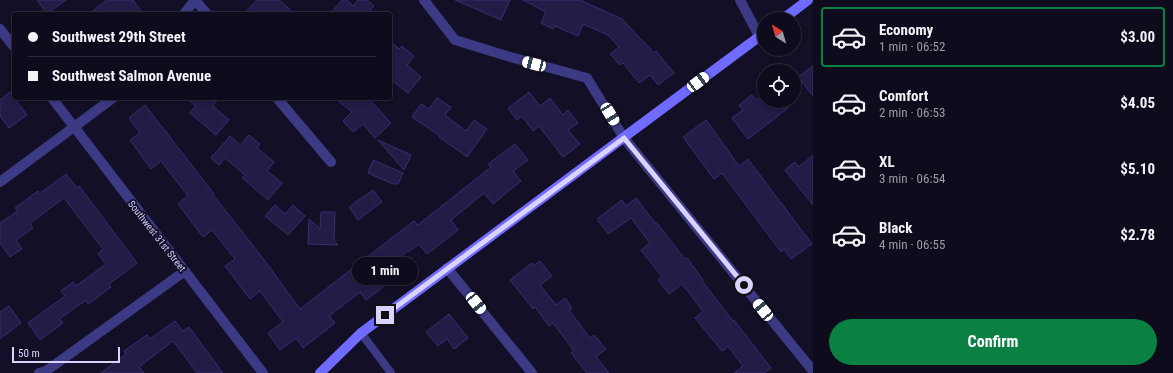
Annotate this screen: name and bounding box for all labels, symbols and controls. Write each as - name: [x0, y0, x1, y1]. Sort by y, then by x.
- north arrow: [757, 12, 801, 56]
- map controls: [757, 12, 801, 108]
- icon: car: [831, 19, 867, 55]
- text: Economy: [879, 21, 933, 39]
- text: Southwest 29th Street: [52, 28, 186, 46]
- text: $3.00: [1120, 28, 1155, 46]
- text: 1 min · 06:52: [879, 39, 945, 54]
- car: [521, 55, 547, 73]
- button: locate: [757, 64, 801, 108]
- text: Southwest Salmon Avenue: [52, 67, 211, 85]
- car: [685, 70, 711, 94]
- icon: car: [831, 85, 867, 121]
- text: Comfort: [879, 87, 928, 105]
- text: $4.05: [1120, 94, 1155, 112]
- car: [599, 101, 621, 127]
- text: 2 min · 06:53: [879, 105, 945, 120]
- icon: car: [831, 151, 867, 187]
- text: XL: [879, 153, 895, 171]
- text: $5.10: [1120, 160, 1155, 178]
- text: 3 min · 06:54: [879, 171, 945, 186]
- street label: Southwest 31st Street: [126, 198, 188, 274]
- icon: car: [831, 217, 867, 253]
- text: Black: [879, 219, 912, 237]
- text: $2.78: [1120, 226, 1155, 244]
- text: 4 min · 06:55: [879, 237, 945, 252]
- callout: 1 min: [352, 257, 418, 285]
- text: 1 min: [371, 263, 399, 278]
- route start: [735, 276, 753, 294]
- car: [464, 290, 488, 316]
- car: [751, 297, 775, 323]
- route end: [376, 306, 394, 324]
- button: Confirm: [829, 319, 1157, 365]
- scale bar: [12, 345, 120, 364]
- text: 50 m: [18, 347, 40, 360]

